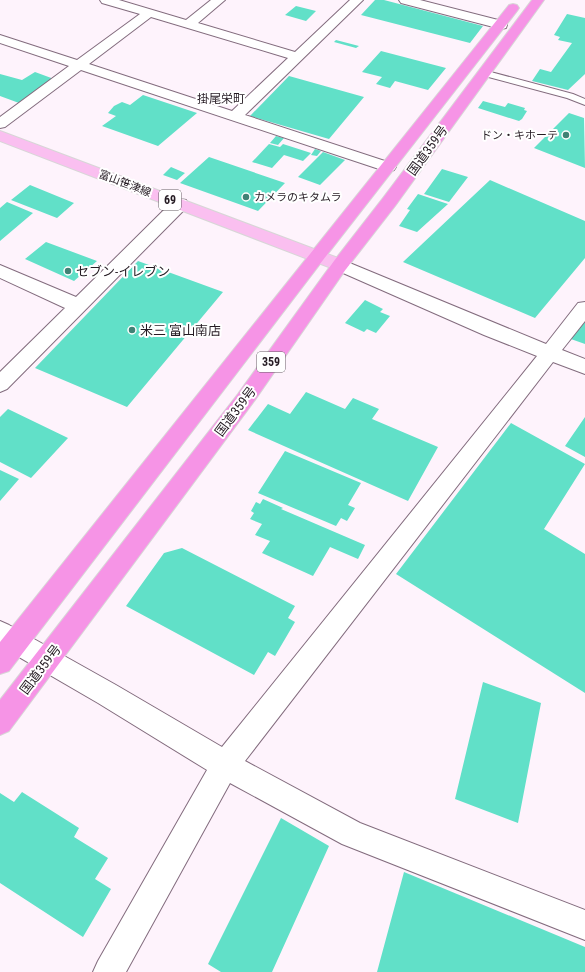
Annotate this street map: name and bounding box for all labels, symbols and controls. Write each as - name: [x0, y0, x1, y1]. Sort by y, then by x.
- district label: 掛尾栄町: [197, 92, 245, 106]
- street label: 国道359号: [404, 122, 451, 178]
- place label: ドン・キホーテ: [481, 129, 558, 142]
- marker: ドン・キホーテ: [561, 130, 571, 140]
- street label: 富山笹津線: [97, 168, 153, 199]
- road number: 69: [159, 190, 181, 210]
- place label: カメラのキタムラ: [254, 191, 341, 204]
- marker: カメラのキタムラ: [241, 192, 251, 202]
- place label: セブン-イレブン: [76, 264, 170, 279]
- marker: セブン-イレブン: [63, 266, 73, 276]
- place label: 米三 富山南店: [140, 323, 221, 338]
- marker: 米三 富山南店: [127, 325, 137, 335]
- road number: 359: [257, 352, 285, 372]
- street label: 国道359号: [212, 384, 259, 439]
- street label: 国道359号: [17, 642, 64, 697]

